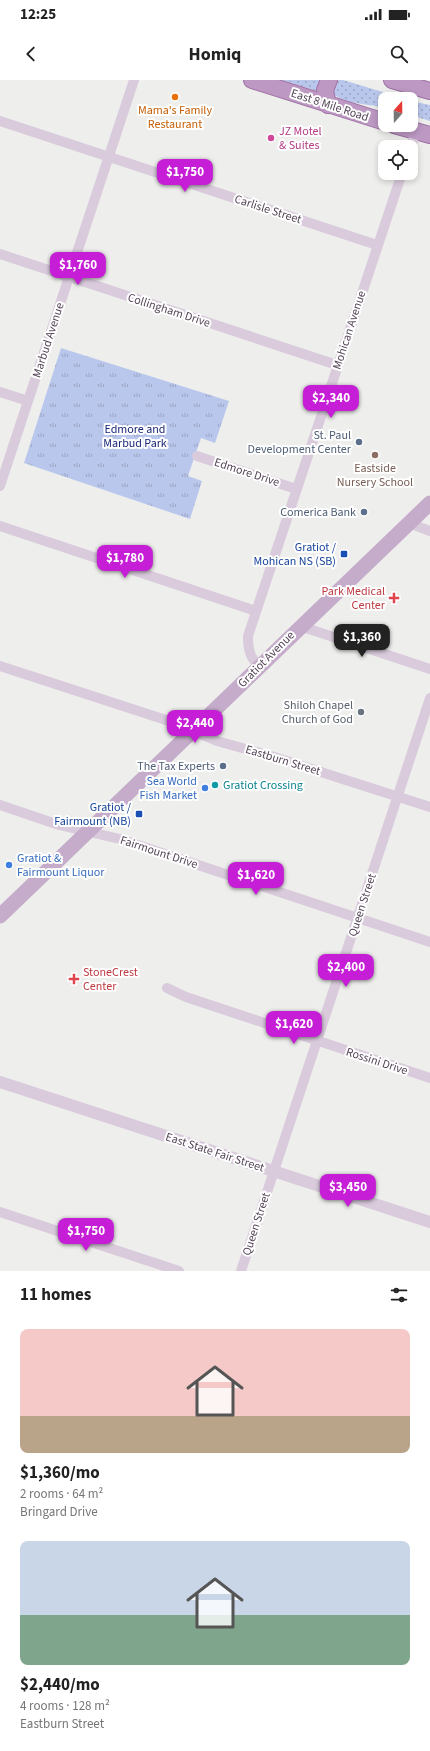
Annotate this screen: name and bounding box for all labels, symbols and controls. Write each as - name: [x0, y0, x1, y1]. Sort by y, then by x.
- text: 12:25: [20, 4, 56, 25]
- text: Homiq: [189, 42, 241, 67]
- icon: back: [20, 43, 42, 65]
- icon: search: [388, 43, 410, 65]
- street label: East 8 Mile Road: [289, 85, 371, 126]
- marker: Mama's Family Restaurant: [170, 92, 180, 102]
- north arrow: [378, 92, 418, 132]
- map controls: [378, 92, 418, 180]
- place label: Mama's Family Restaurant: [138, 102, 212, 133]
- place label: JZ Motel & Suites: [279, 123, 322, 154]
- marker: JZ Motel & Suites: [266, 133, 276, 143]
- button: locate: [378, 140, 418, 180]
- pin: $1,750: [152, 159, 218, 193]
- text: $1,750: [166, 163, 204, 181]
- street label: Carlisle Street: [232, 191, 304, 228]
- pin: $1,760: [45, 252, 111, 286]
- text: $1,760: [59, 256, 97, 274]
- street label: Mohican Avenue: [329, 288, 370, 372]
- street label: Collingham Drive: [125, 289, 212, 332]
- street label: Marbud Avenue: [28, 300, 69, 380]
- pin: $2,340: [298, 385, 364, 419]
- text: $2,340: [312, 389, 350, 407]
- park label: Edmore and Marbud Park: [103, 421, 167, 452]
- place label: St. Paul Development Center: [248, 427, 352, 458]
- marker: St. Paul Development Center: [354, 437, 364, 447]
- marker: Eastside Nursery School: [370, 450, 380, 460]
- street label: Edmore Drive: [212, 454, 282, 491]
- place label: Eastside Nursery School: [337, 460, 413, 491]
- place label: Comerica Bank: [280, 504, 356, 521]
- marker: Comerica Bank: [359, 507, 369, 517]
- place label: Gratiot / Mohican NS (SB): [254, 539, 337, 570]
- pin: $1,780: [92, 545, 158, 579]
- text: $1,780: [106, 549, 144, 567]
- marker: Gratiot / Mohican NS (SB): [339, 549, 349, 559]
- place label: Park Medical Center: [321, 583, 386, 614]
- marker: Park Medical Center: [388, 592, 400, 604]
- pin: $1,360: [329, 624, 395, 658]
- street label: Gratiot Avenue: [234, 627, 299, 691]
- text: $1,360: [343, 628, 381, 646]
- place label: Shiloh Chapel Church of God: [282, 697, 353, 728]
- marker: Shiloh Chapel Church of God: [356, 707, 366, 717]
- pin: $2,440: [162, 710, 228, 744]
- text: $2,440: [176, 714, 214, 732]
- street label: Eastburn Street: [243, 741, 322, 780]
- place label: The Tax Experts: [137, 758, 215, 775]
- marker: The Tax Experts: [218, 761, 228, 771]
- place label: Sea World Fish Market: [140, 773, 197, 804]
- place label: Gratiot Crossing: [223, 777, 303, 794]
- marker: Gratiot Crossing: [210, 780, 220, 790]
- marker: Sea World Fish Market: [200, 783, 210, 793]
- place label: Gratiot / Fairmount (NB): [54, 799, 132, 830]
- marker: Gratiot / Fairmount (NB): [134, 809, 144, 819]
- street label: Fairmount Drive: [118, 832, 200, 873]
- place label: Gratiot & Fairmount Liquor: [17, 850, 105, 881]
- marker: Gratiot & Fairmount Liquor: [4, 860, 14, 870]
- pin: $1,620: [223, 862, 289, 896]
- text: $1,620: [237, 866, 275, 884]
- street label: Queen Street: [344, 871, 381, 939]
- pin: $2,400: [313, 954, 379, 988]
- text: $2,400: [327, 958, 365, 976]
- place label: StoneCrest Center: [83, 964, 138, 995]
- marker: StoneCrest Center: [68, 973, 80, 985]
- pin: $1,620: [261, 1011, 327, 1045]
- text: $1,620: [275, 1015, 313, 1033]
- street label: Rossini Drive: [344, 1043, 410, 1079]
- street label: East State Fair Street: [163, 1129, 266, 1176]
- pin: $3,450: [315, 1174, 381, 1208]
- text: $3,450: [329, 1178, 367, 1196]
- street label: Queen Street: [238, 1190, 275, 1258]
- pin: $1,750: [53, 1218, 119, 1252]
- text: $1,750: [67, 1222, 105, 1240]
- text: 11 homes: [20, 1283, 91, 1307]
- icon: filters: [388, 1284, 410, 1306]
- icon: home: [179, 1355, 251, 1427]
- text: $1,360/mo: [20, 1461, 100, 1485]
- text: 2 rooms · 64 m²: [20, 1485, 103, 1503]
- text: Bringard Drive: [20, 1503, 98, 1521]
- icon: home: [179, 1567, 251, 1639]
- text: $2,440/mo: [20, 1673, 100, 1697]
- text: 4 rooms · 128 m²: [20, 1697, 110, 1715]
- text: Eastburn Street: [20, 1715, 104, 1733]

